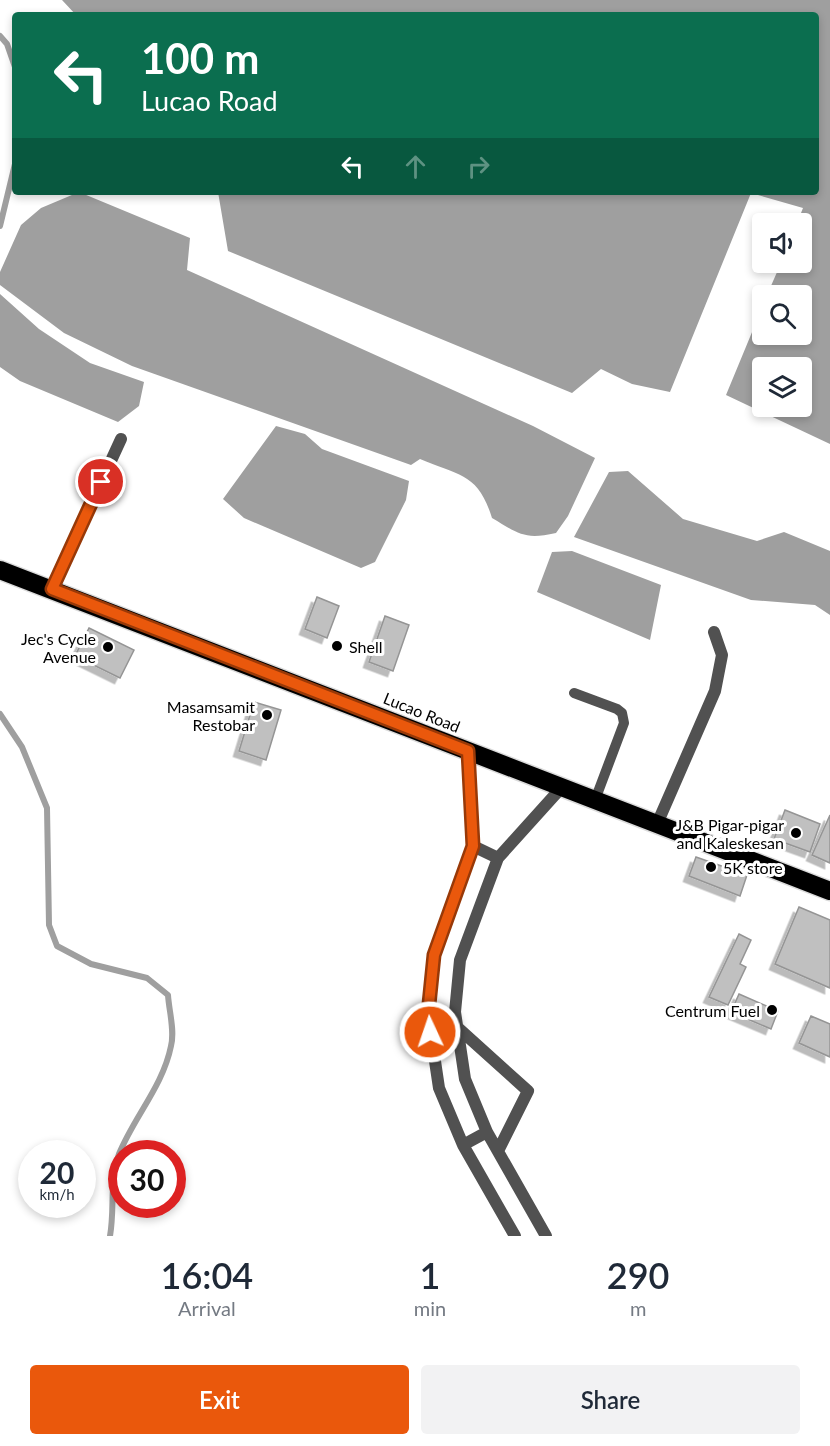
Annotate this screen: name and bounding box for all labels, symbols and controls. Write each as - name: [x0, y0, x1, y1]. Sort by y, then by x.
- text: 100 m: [141, 33, 259, 83]
- icon: left: [42, 36, 120, 114]
- text: Lucao Road: [141, 84, 278, 117]
- icon: left: [336, 150, 369, 183]
- icon: ahead: [399, 150, 432, 183]
- icon: right: [462, 150, 495, 183]
- map controls: [752, 213, 812, 417]
- button: sound: [752, 213, 812, 273]
- button: search: [752, 285, 812, 345]
- button: layers: [752, 357, 812, 417]
- pin: [75, 456, 126, 507]
- icon: arrive: [84, 465, 117, 498]
- place label: Jec's Cycle Avenue: [21, 629, 96, 666]
- place label: Shell: [349, 637, 382, 656]
- marker: Shell: [330, 639, 344, 653]
- marker: Jec's Cycle Avenue: [101, 640, 115, 654]
- street label: Lucao Road: [381, 688, 463, 736]
- place label: Masamsamit Restobar: [167, 697, 255, 734]
- marker: Masamsamit Restobar: [260, 708, 274, 722]
- place label: J&B Pigar-pigar and Kaleskesan: [675, 815, 784, 852]
- marker: J&B Pigar-pigar and Kaleskesan: [789, 826, 803, 840]
- place label: 5K store: [723, 858, 783, 877]
- marker: 5K store: [704, 860, 718, 874]
- position arrow: [398, 1000, 462, 1064]
- place label: Centrum Fuel: [665, 1001, 760, 1020]
- marker: Centrum Fuel: [765, 1003, 779, 1017]
- speed limit sign: 30: [108, 1140, 186, 1218]
- text: 20: [40, 1154, 74, 1190]
- text: km/h: [39, 1185, 75, 1203]
- text: 16:04: [161, 1253, 253, 1297]
- text: 1: [420, 1253, 440, 1297]
- text: 290: [607, 1253, 669, 1297]
- text: Arrival: [178, 1296, 236, 1320]
- text: min: [414, 1296, 446, 1320]
- text: m: [630, 1296, 646, 1320]
- button: Exit: [30, 1365, 409, 1434]
- button: Share: [421, 1365, 800, 1434]

